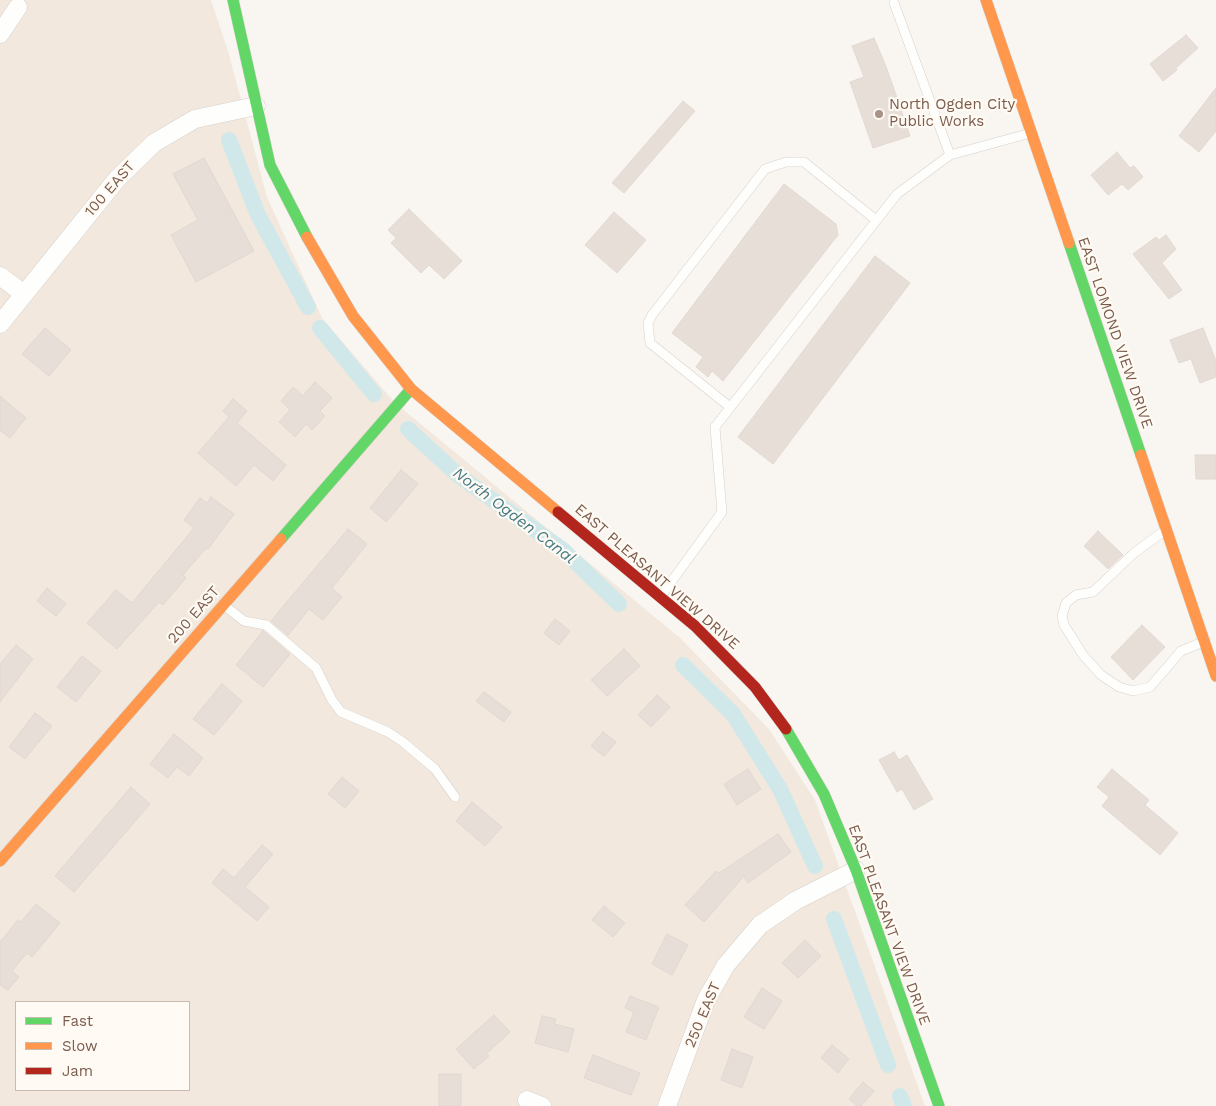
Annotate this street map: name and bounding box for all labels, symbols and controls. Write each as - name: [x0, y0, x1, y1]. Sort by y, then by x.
- place label: North Ogden City Public Works: [889, 96, 1015, 131]
- marker: North Ogden City Public Works: [873, 108, 885, 120]
- street label: 100 EAST: [81, 158, 139, 220]
- street label: EAST LOMOND VIEW DRIVE: [1074, 235, 1156, 431]
- water label: North Ogden Canal: [449, 464, 579, 568]
- street label: EAST PLEASANT VIEW DRIVE: [571, 500, 743, 654]
- street label: 200 EAST: [164, 583, 224, 647]
- street label: EAST PLEASANT VIEW DRIVE: [844, 822, 934, 1028]
- street label: 250 EAST: [681, 979, 725, 1051]
- legend: [15, 1001, 190, 1091]
- text: Fast: [62, 1012, 93, 1030]
- text: Slow: [62, 1037, 98, 1055]
- text: Jam: [62, 1062, 93, 1080]

